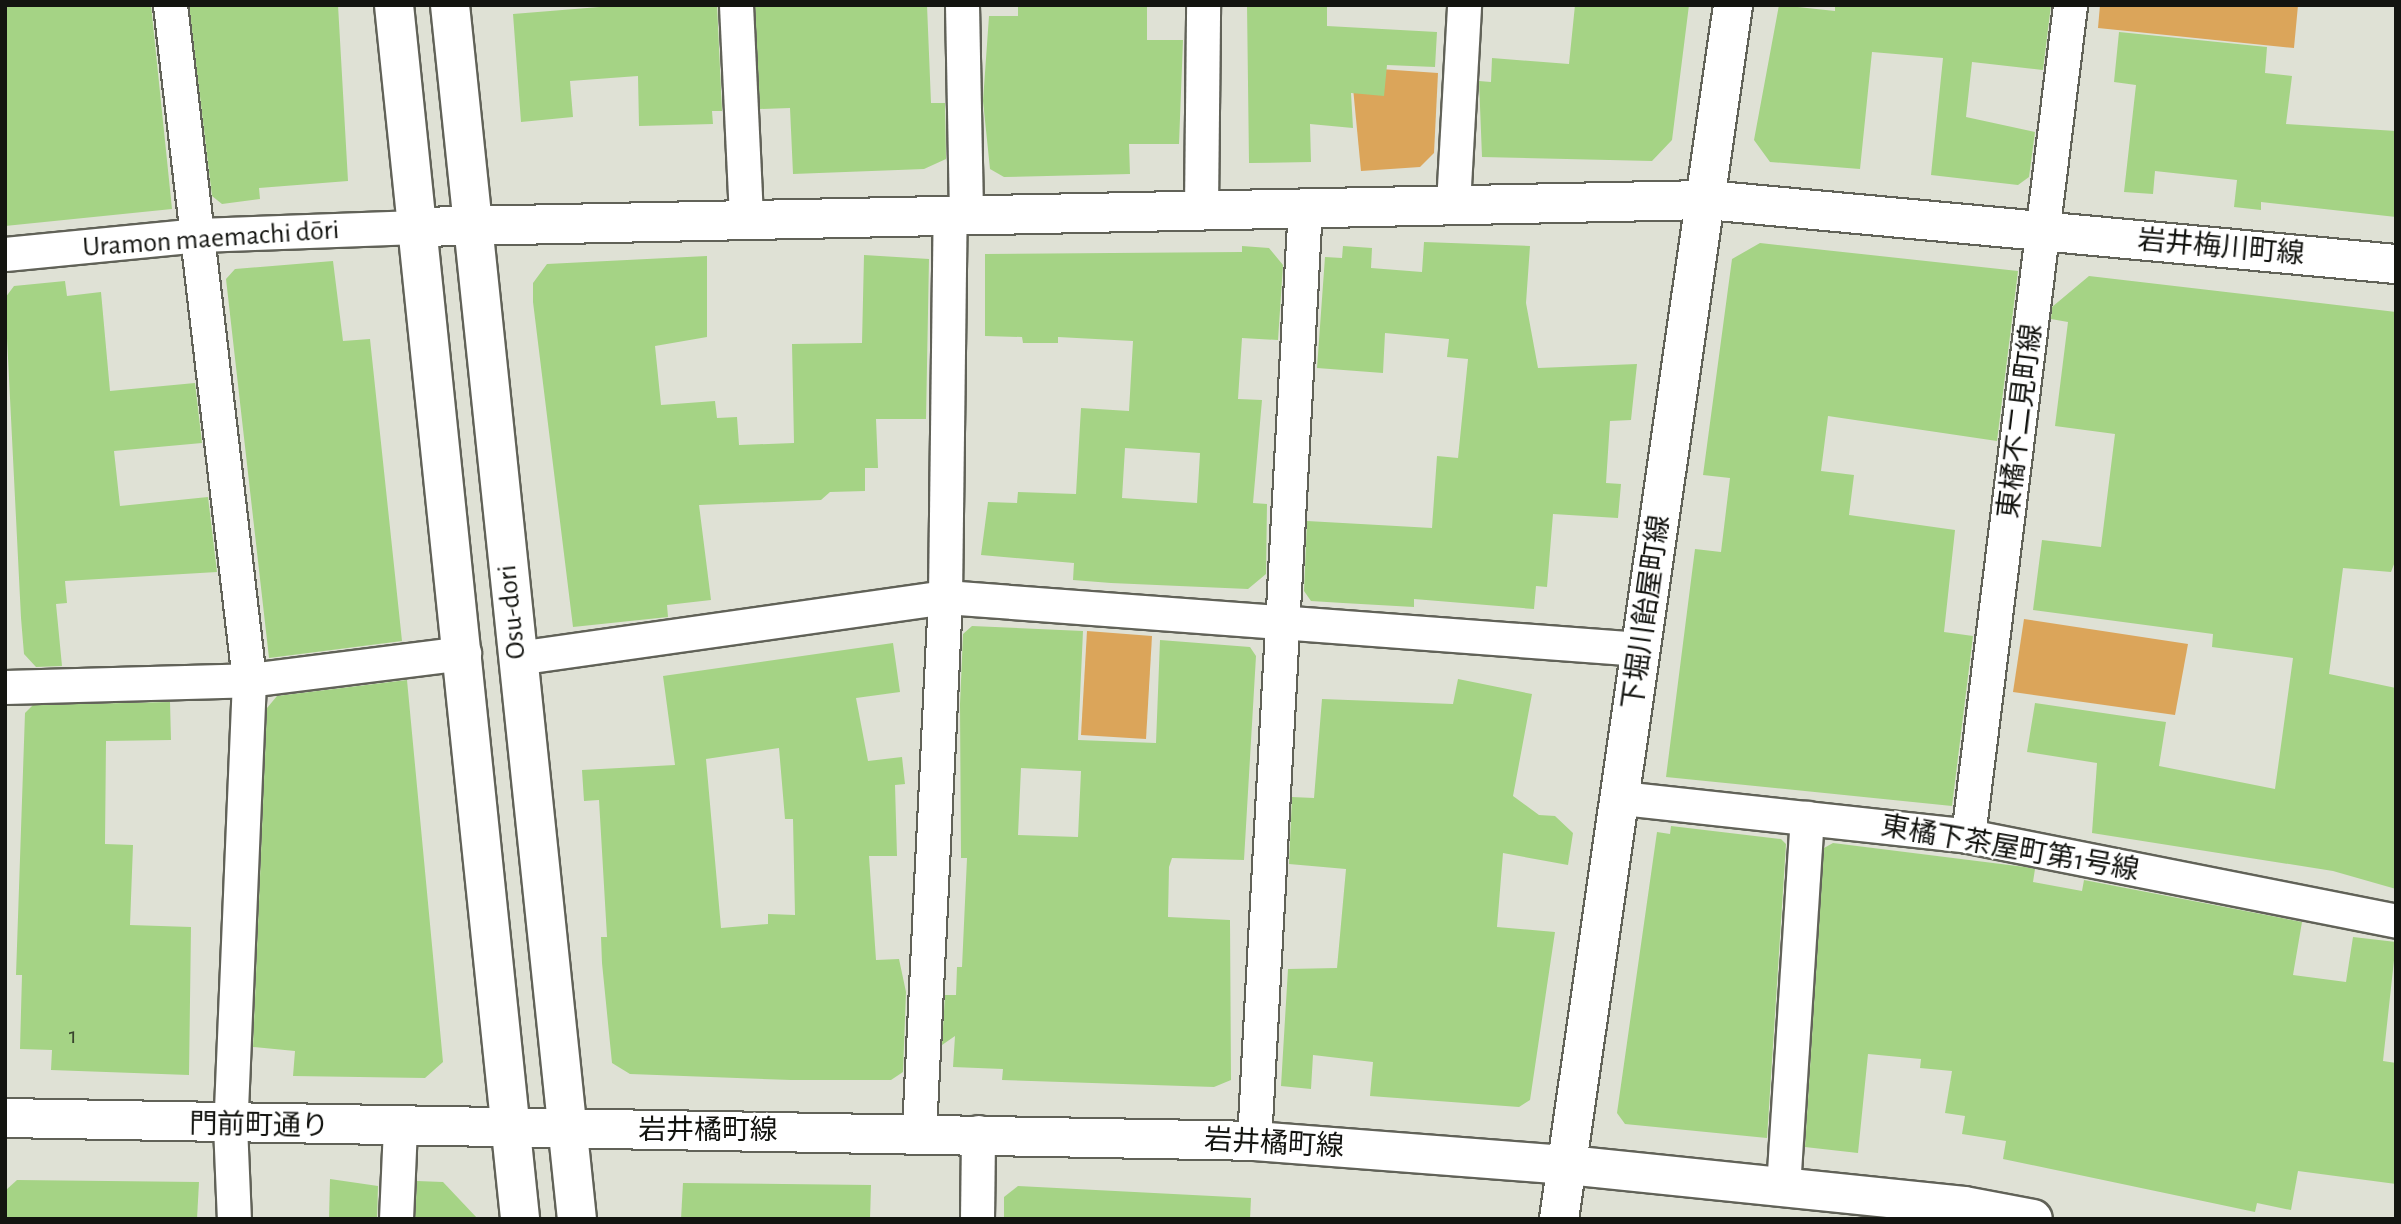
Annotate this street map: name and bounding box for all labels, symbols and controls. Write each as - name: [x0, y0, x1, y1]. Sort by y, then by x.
- street label: Uramon maemachi dōri: [81, 213, 341, 265]
- street label: 岩井梅川町線: [2136, 224, 2306, 272]
- street label: 東橘不二見町線: [1992, 322, 2050, 520]
- street label: 下堀川飴屋町線: [1617, 513, 1677, 711]
- street label: Osu-dori: [490, 563, 534, 661]
- street label: 東橘下茶屋町第1号線: [1878, 810, 2142, 888]
- house number: 1: [69, 1023, 77, 1051]
- street label: 門前町通り: [189, 1108, 329, 1144]
- street label: 岩井橘町線: [638, 1114, 778, 1148]
- street label: 岩井橘町線: [1203, 1124, 1345, 1164]

